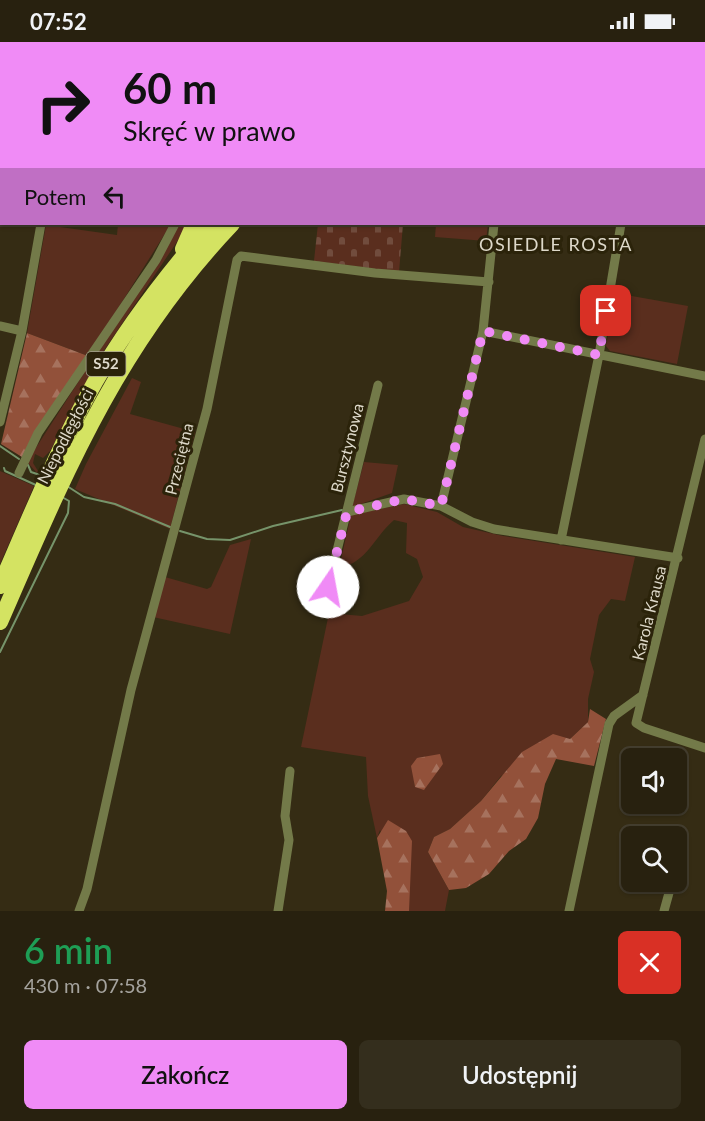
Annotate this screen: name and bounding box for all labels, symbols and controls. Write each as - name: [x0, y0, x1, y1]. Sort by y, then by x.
- text: 07:52: [30, 8, 87, 35]
- text: 60 m: [123, 63, 217, 113]
- icon: right: [24, 66, 102, 144]
- text: Skręć w prawo: [123, 114, 296, 147]
- icon: left: [98, 180, 131, 213]
- text: Potem: [24, 183, 86, 210]
- district label: OSIEDLE ROSTA: [479, 233, 633, 255]
- pin: [580, 285, 631, 336]
- icon: arrive: [589, 294, 622, 327]
- road number: S52: [86, 352, 126, 376]
- street label: Niepodległości: [32, 385, 97, 487]
- street label: Bursztynowa: [326, 401, 367, 494]
- street label: Przeciętna: [160, 421, 197, 497]
- position arrow: [296, 555, 360, 619]
- street label: Karola Krausa: [628, 564, 669, 662]
- map controls: [621, 748, 687, 892]
- button: sound: [621, 748, 687, 814]
- button: search: [621, 826, 687, 892]
- text: 6 min: [24, 928, 113, 972]
- button: close: [618, 931, 681, 994]
- text: 430 m · 07:58: [24, 973, 147, 997]
- button: Zakończ: [24, 1040, 347, 1109]
- button: Udostępnij: [359, 1040, 681, 1109]

